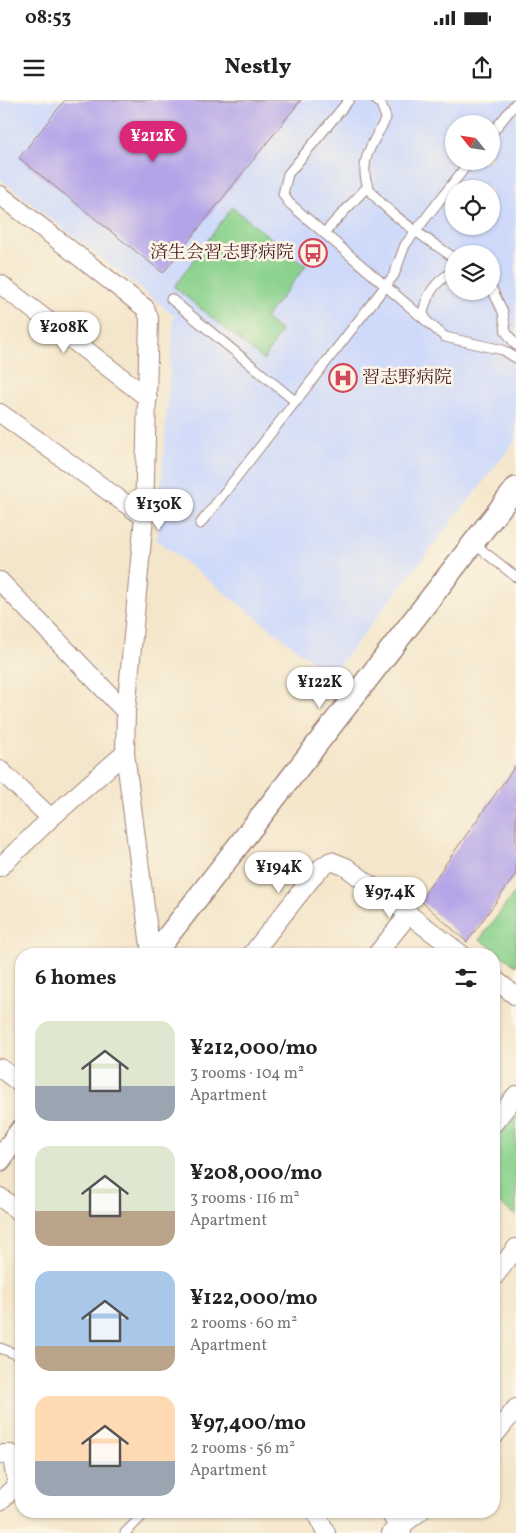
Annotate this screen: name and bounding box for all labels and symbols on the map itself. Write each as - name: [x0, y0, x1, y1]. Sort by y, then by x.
- north arrow: [445, 115, 500, 170]
- pin: ¥212K: [118, 120, 188, 163]
- bus stop icon: 済生会習志野病院: [298, 238, 328, 268]
- place label: 済生会習志野病院: [150, 241, 294, 266]
- pin: ¥208K: [29, 312, 99, 354]
- hospital icon: 習志野病院: [328, 363, 358, 393]
- place label: 習志野病院: [362, 366, 452, 391]
- pin: ¥130K: [124, 488, 194, 531]
- pin: ¥122K: [285, 666, 355, 709]
- pin: ¥194K: [244, 852, 314, 894]
- pin: ¥97.4K: [349, 876, 431, 919]

